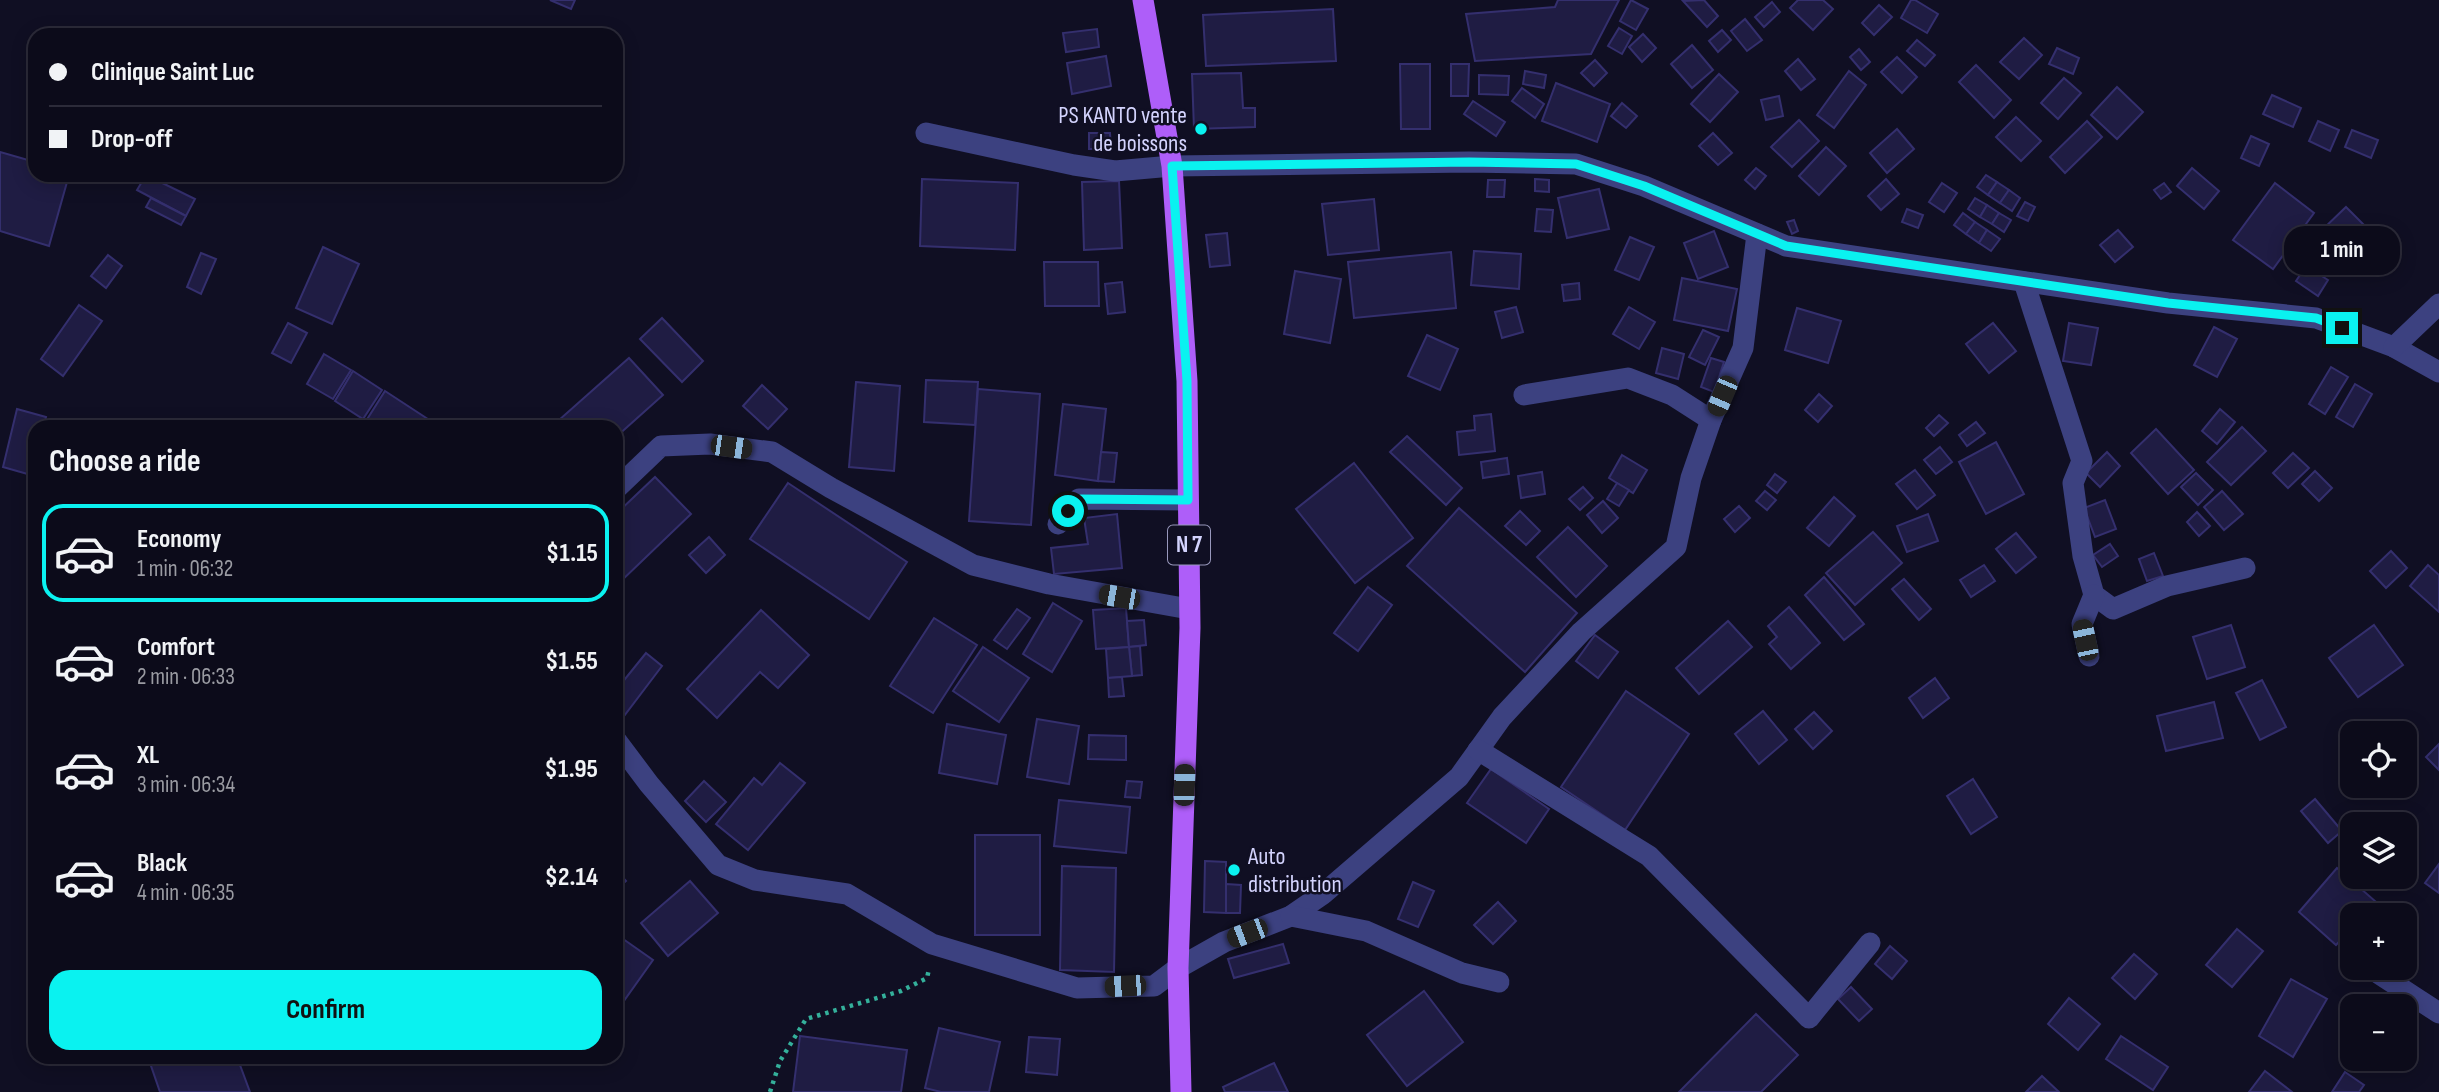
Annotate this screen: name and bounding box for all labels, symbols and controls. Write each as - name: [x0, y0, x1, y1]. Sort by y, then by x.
- text: Clinique Saint Luc: [91, 57, 254, 88]
- place label: PS KANTO vente de boissons: [1058, 101, 1187, 158]
- marker: PS KANTO vente de boissons: [1193, 121, 1209, 137]
- text: Drop-off: [91, 124, 172, 155]
- callout: 1 min: [2284, 226, 2400, 276]
- text: 1 min: [2321, 236, 2363, 264]
- route end: [2326, 312, 2358, 344]
- car: [1705, 373, 1740, 419]
- car: [709, 434, 754, 460]
- text: Choose a ride: [49, 442, 201, 481]
- route start: [1052, 495, 1084, 527]
- icon: car: [53, 522, 116, 585]
- text: Economy: [137, 524, 221, 555]
- road number: N 7: [1168, 526, 1210, 565]
- text: $1.15: [546, 538, 598, 569]
- text: 1 min · 06:32: [137, 555, 233, 583]
- car: [1097, 583, 1142, 611]
- car: [2071, 617, 2100, 663]
- icon: car: [53, 630, 116, 693]
- text: Comfort: [137, 632, 215, 663]
- text: $1.55: [545, 646, 598, 677]
- text: 2 min · 06:33: [137, 663, 235, 691]
- map controls: [2340, 721, 2417, 1071]
- button: locate: [2340, 721, 2417, 798]
- icon: car: [53, 738, 116, 801]
- text: XL: [137, 740, 159, 771]
- text: $1.95: [545, 754, 598, 785]
- car: [1173, 764, 1196, 806]
- text: 3 min · 06:34: [137, 771, 235, 799]
- button: layers: [2340, 812, 2417, 889]
- place label: Auto distribution: [1247, 842, 1342, 899]
- icon: car: [53, 846, 116, 909]
- text: Black: [137, 848, 187, 879]
- text: $2.14: [545, 862, 598, 893]
- marker: Auto distribution: [1226, 862, 1242, 878]
- text: 4 min · 06:35: [137, 879, 235, 907]
- button: +: [2340, 903, 2417, 980]
- car: [1224, 916, 1271, 950]
- button: Confirm: [49, 970, 602, 1050]
- car: [1104, 974, 1147, 998]
- button: −: [2340, 994, 2417, 1071]

